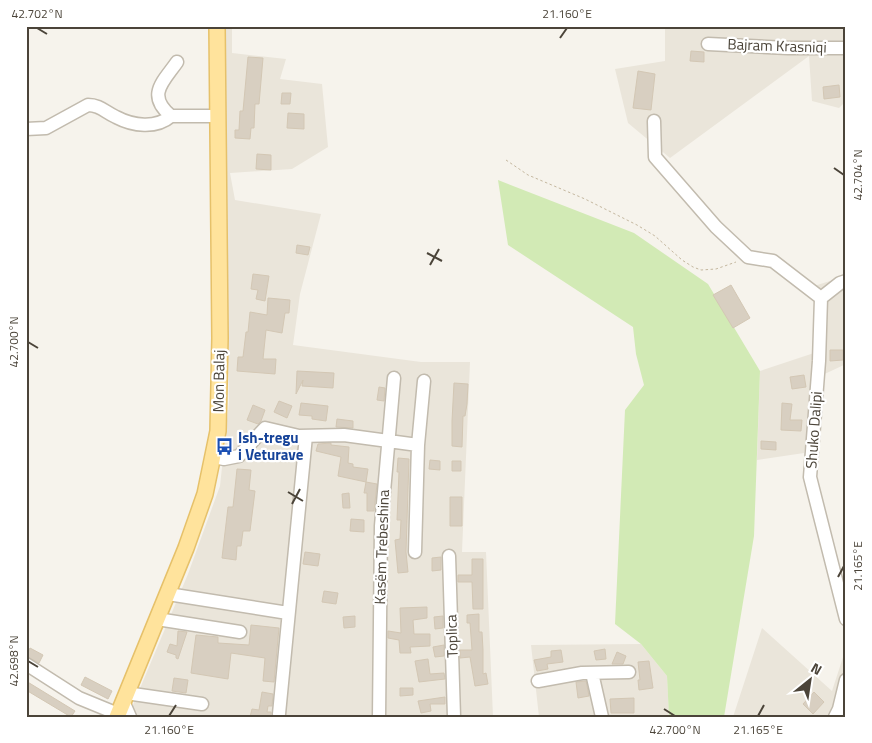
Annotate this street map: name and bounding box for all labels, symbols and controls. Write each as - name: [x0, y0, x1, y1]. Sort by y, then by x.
- text: 42.702°N: [11, 4, 63, 23]
- text: 21.160°E: [542, 4, 592, 23]
- street label: Bajram Krasniqi: [727, 32, 827, 59]
- text: 42.704°N: [848, 149, 867, 201]
- text: 42.700°N: [4, 316, 23, 368]
- street label: Mon Balaj: [206, 349, 231, 413]
- street label: Shuko Dalipi: [799, 391, 828, 469]
- place label: Ish-tregu i Veturave: [238, 426, 304, 466]
- bus stop icon: Ish-tregu i Veturave: [214, 437, 234, 457]
- street label: Kasëm Trebeshina: [368, 489, 395, 605]
- text: 21.165°E: [848, 541, 867, 591]
- street label: Toplica: [439, 614, 464, 658]
- text: 42.698°N: [4, 635, 23, 687]
- north arrow: [784, 656, 834, 706]
- text: N: [807, 657, 826, 680]
- text: 21.160°E: [144, 720, 194, 739]
- text: 42.700°N: [649, 720, 701, 739]
- text: 21.165°E: [733, 720, 783, 739]

